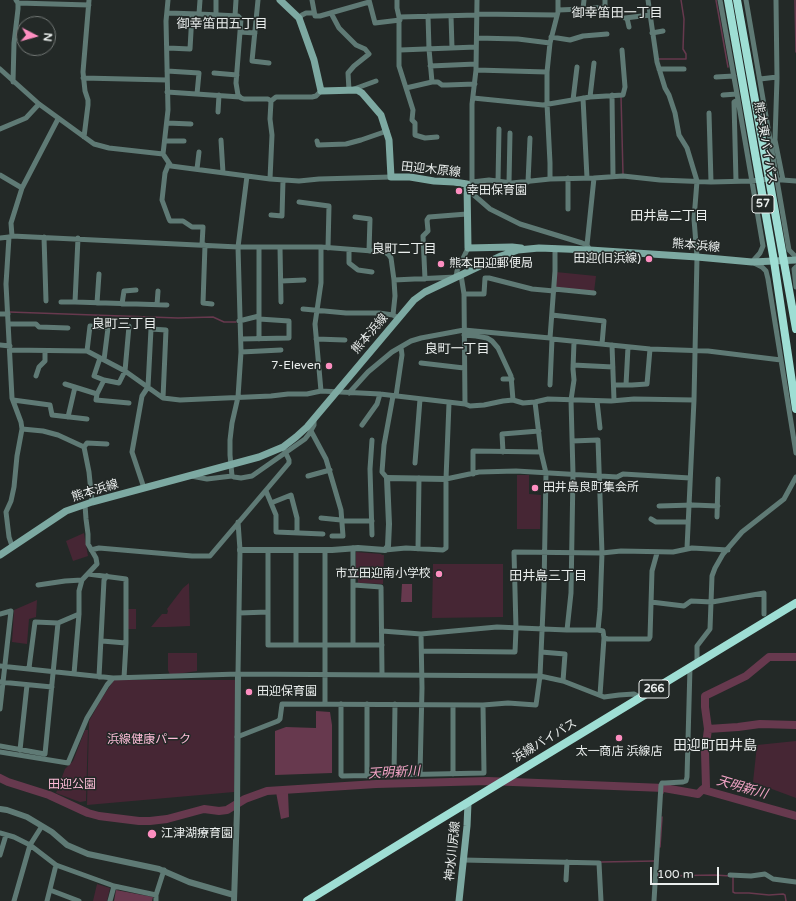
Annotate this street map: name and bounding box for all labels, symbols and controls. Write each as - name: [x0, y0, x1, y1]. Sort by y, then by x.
- district label: 御幸笛田一丁目: [572, 6, 662, 22]
- north arrow: [16, 16, 56, 56]
- district label: 御幸笛田五丁目: [177, 17, 267, 33]
- text: N: [41, 32, 54, 42]
- street label: 熊本東バイパス: [751, 100, 779, 186]
- street label: 田迎木原線: [400, 160, 462, 180]
- place label: 幸田保育園: [467, 184, 527, 198]
- marker: 幸田保育園: [454, 186, 464, 196]
- road number: 57: [752, 195, 774, 213]
- district label: 田井島二丁目: [630, 209, 708, 225]
- street label: 熊本浜線: [671, 237, 721, 255]
- district label: 良町二丁目: [372, 242, 436, 258]
- place label: 田迎(旧浜線): [574, 252, 641, 266]
- marker: 田迎(旧浜線): [644, 254, 654, 264]
- place label: 熊本田迎郵便局: [449, 257, 533, 271]
- marker: 熊本田迎郵便局: [436, 259, 446, 269]
- street label: 熊本浜線: [349, 311, 391, 357]
- district label: 良町三丁目: [92, 317, 156, 333]
- district label: 良町一丁目: [425, 342, 489, 358]
- place label: 7-Eleven: [271, 359, 321, 373]
- marker: 7-Eleven: [324, 361, 334, 371]
- street label: 熊本浜線: [70, 477, 120, 505]
- place label: 田井島良町集会所: [543, 481, 639, 495]
- marker: 田井島良町集会所: [530, 483, 540, 493]
- place label: 市立田迎南小学校: [335, 567, 431, 581]
- marker: 市立田迎南小学校: [434, 569, 444, 579]
- district label: 田井島三丁目: [509, 569, 587, 585]
- road number: 266: [639, 680, 669, 698]
- place label: 田迎保育園: [257, 685, 317, 699]
- marker: 田迎保育園: [244, 687, 254, 697]
- street label: 浜線バイパス: [510, 716, 580, 766]
- park label: 浜線健康パーク: [107, 733, 191, 747]
- marker: 太一商店 浜線店: [614, 733, 624, 743]
- district label: 田迎町田井島: [673, 738, 757, 754]
- place label: 太一商店 浜線店: [575, 745, 663, 759]
- water label: 天明新川: [368, 764, 420, 782]
- water label: 天明新川: [715, 773, 769, 803]
- park label: 田迎公園: [48, 778, 96, 792]
- street label: 神水川尻線: [443, 820, 463, 882]
- place label: 江津湖療育園: [161, 827, 233, 841]
- marker: 江津湖療育園: [146, 828, 158, 840]
- scale bar: [652, 859, 721, 885]
- text: 100 m: [657, 867, 694, 881]

